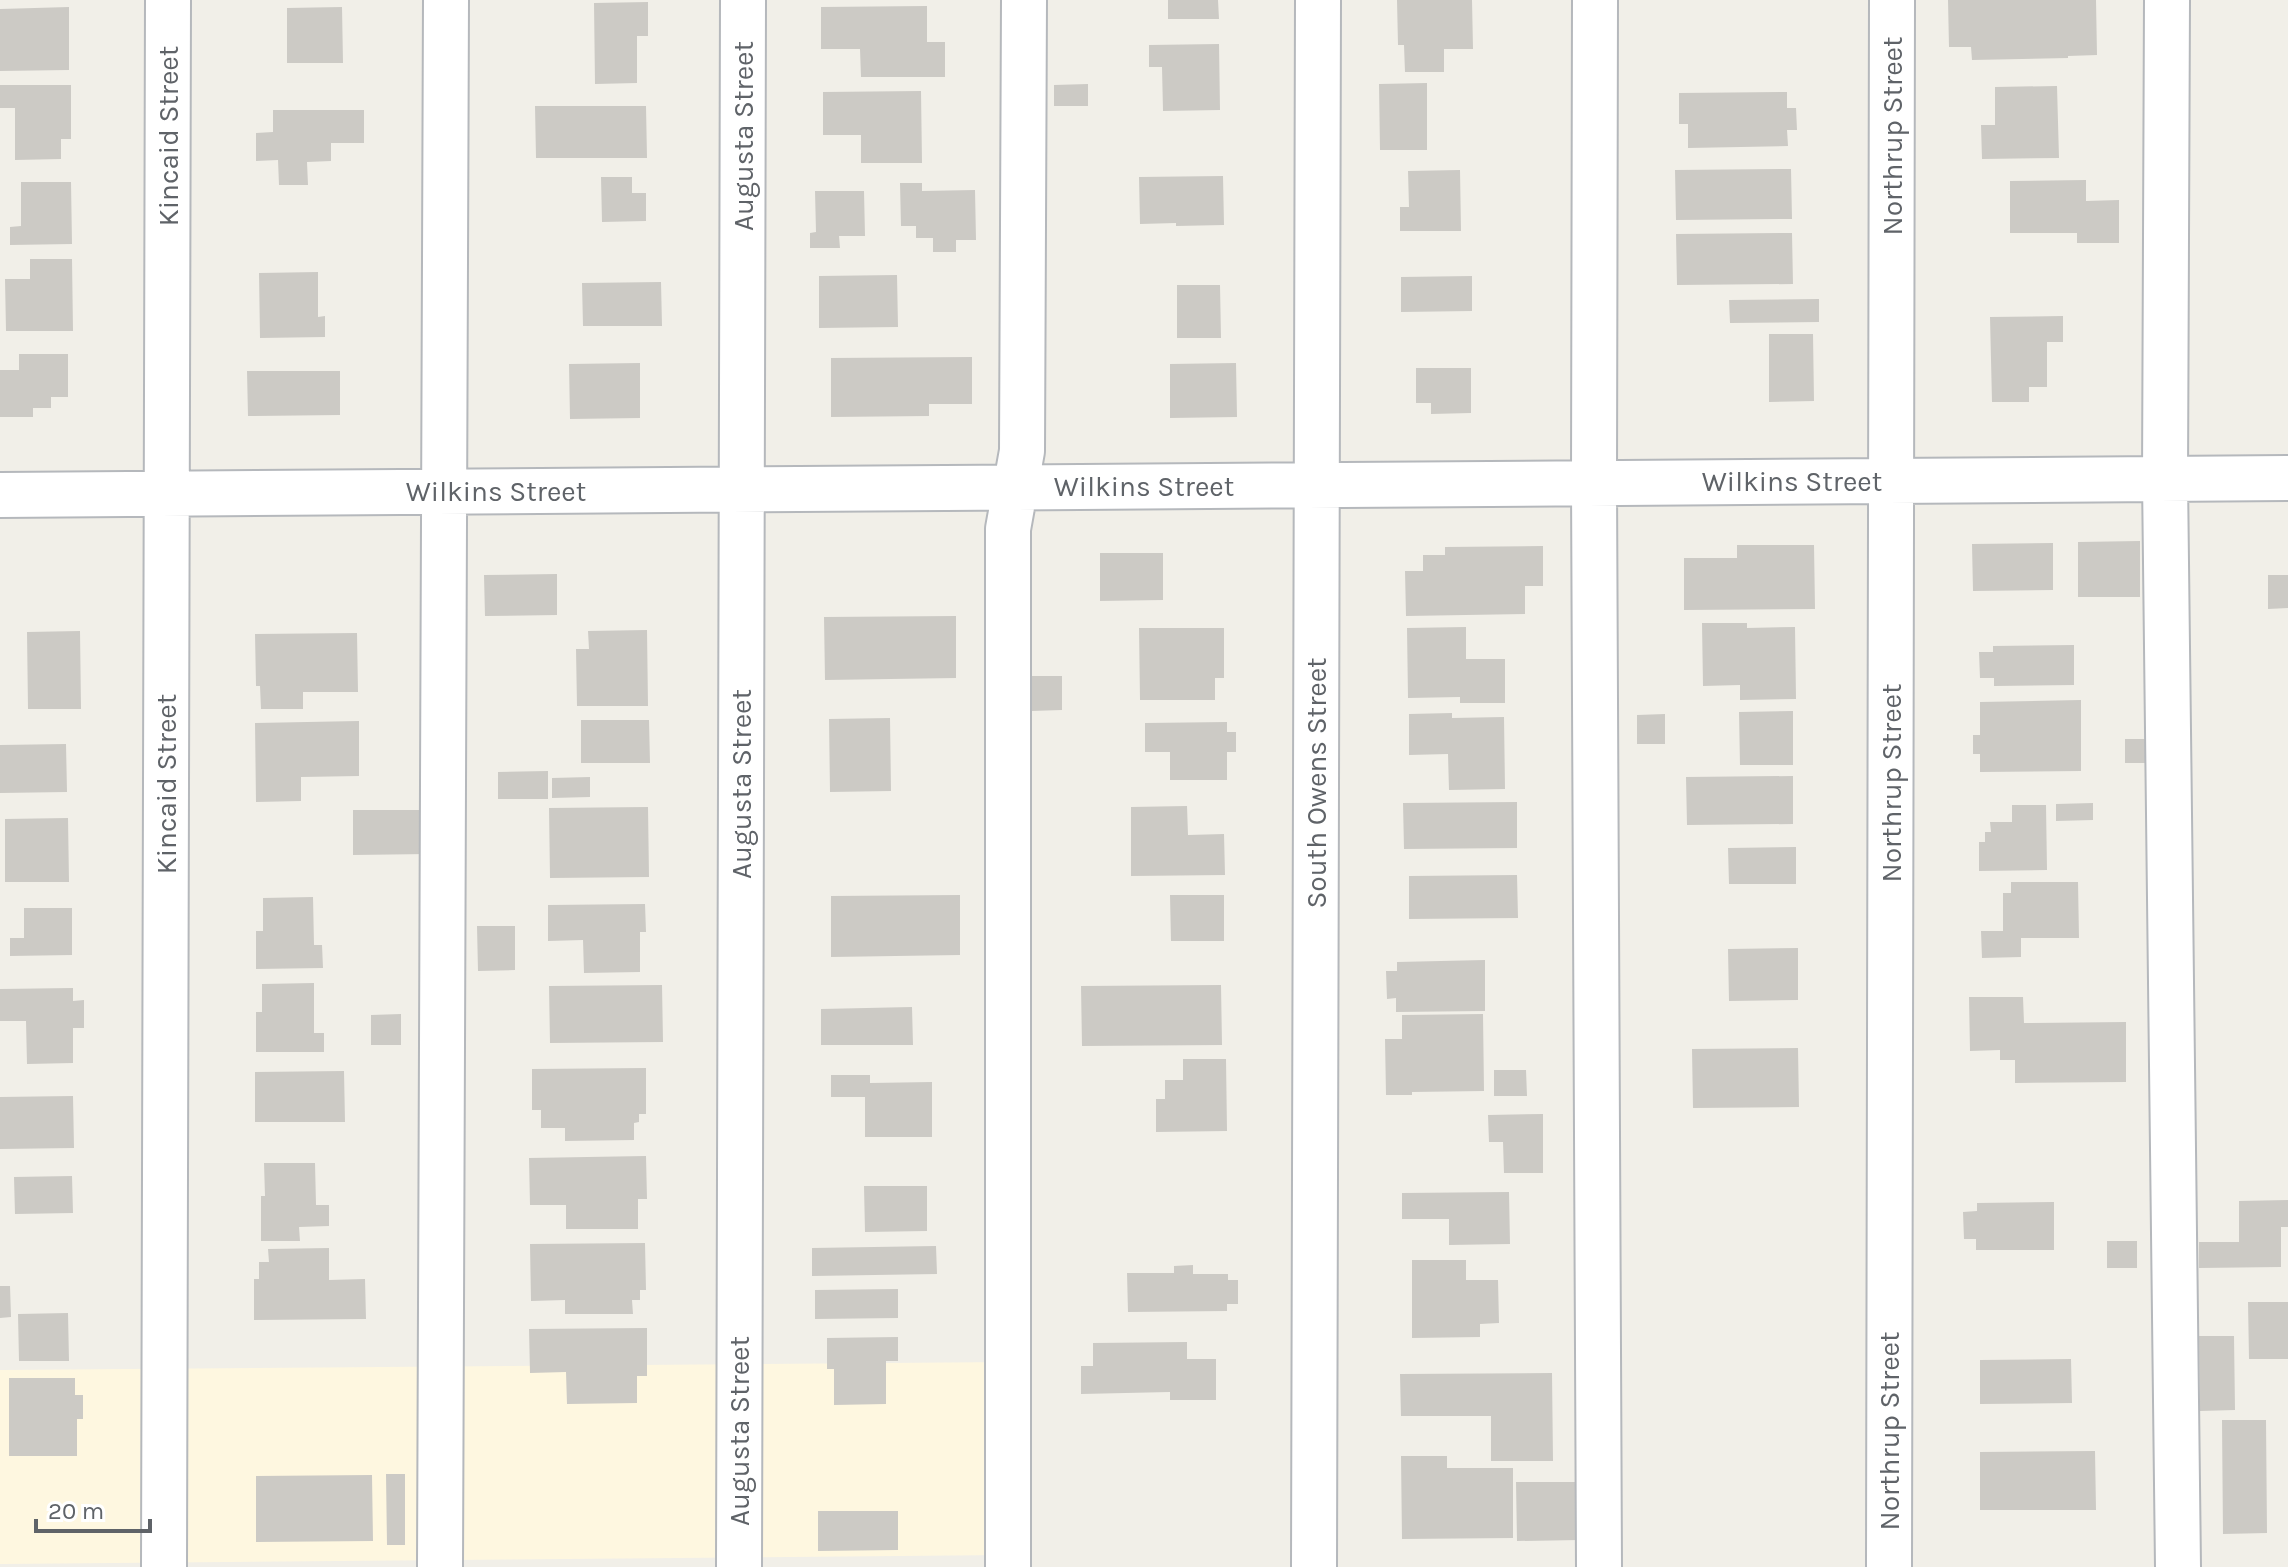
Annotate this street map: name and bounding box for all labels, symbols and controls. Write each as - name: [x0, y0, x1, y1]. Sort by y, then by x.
- street label: Northrup Street: [1876, 37, 1909, 235]
- street label: Augusta Street: [727, 41, 760, 231]
- street label: Kincaid Street: [152, 46, 185, 226]
- street label: Wilkins Street: [1702, 465, 1882, 498]
- street label: Wilkins Street: [1054, 470, 1234, 503]
- street label: Wilkins Street: [406, 475, 586, 508]
- street label: South Owens Street: [1300, 657, 1333, 909]
- street label: Northrup Street: [1875, 684, 1908, 882]
- street label: Augusta Street: [725, 689, 758, 879]
- street label: Kincaid Street: [150, 694, 183, 874]
- street label: Northrup Street: [1873, 1332, 1906, 1530]
- street label: Augusta Street: [723, 1336, 756, 1526]
- scale bar: [36, 1483, 150, 1533]
- text: 20 m: [48, 1497, 104, 1525]

